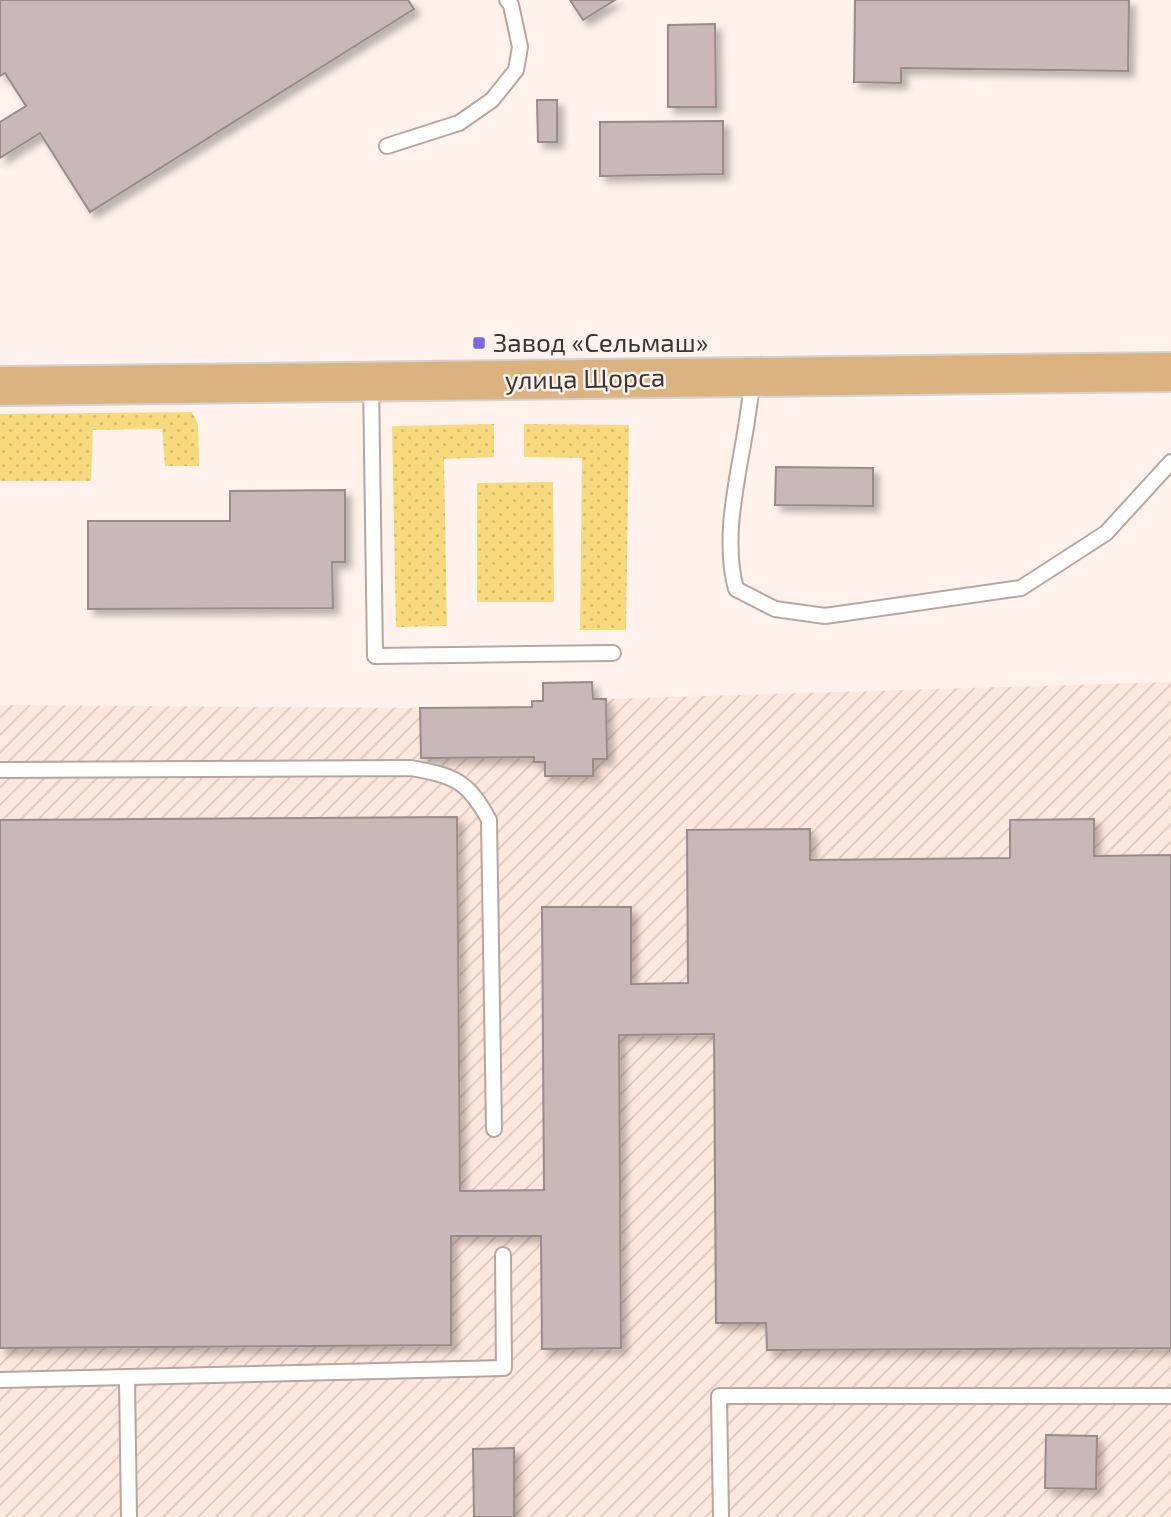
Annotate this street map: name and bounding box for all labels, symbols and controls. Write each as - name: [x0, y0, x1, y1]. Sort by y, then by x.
- place label: Завод «Сельмаш»: [493, 326, 708, 357]
- marker: Завод «Сельмаш»: [471, 335, 487, 351]
- street label: улица Щорса: [505, 361, 665, 395]

